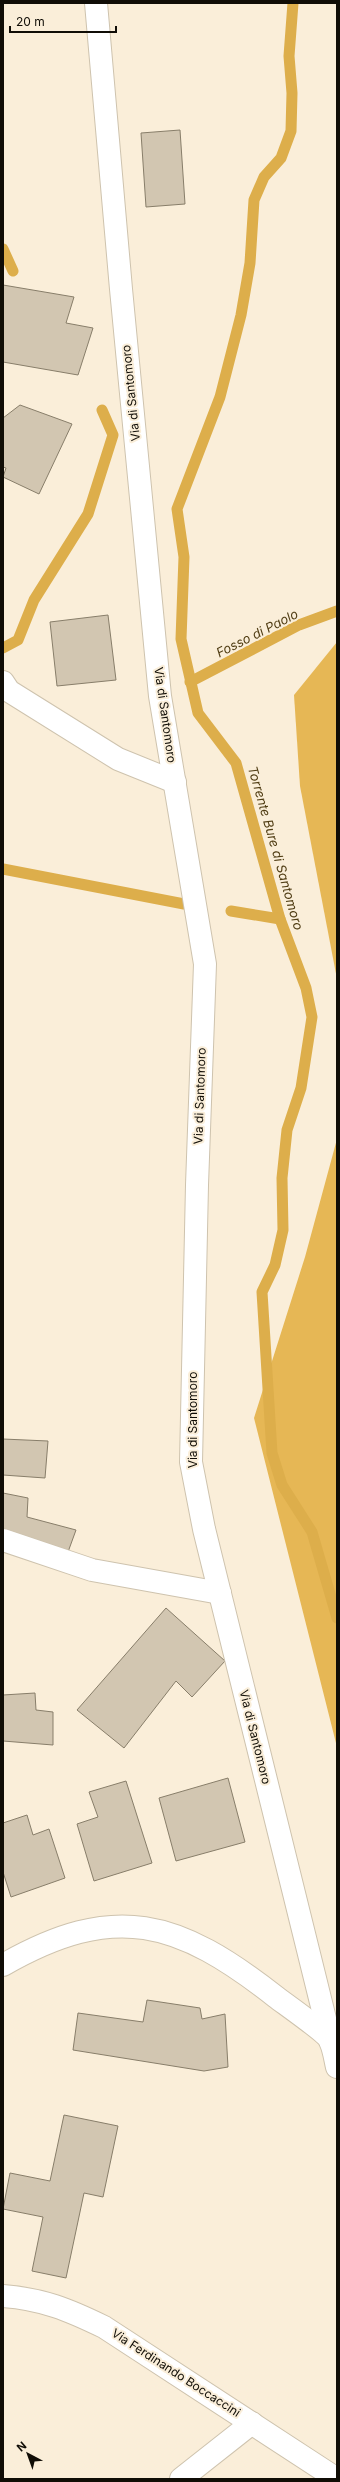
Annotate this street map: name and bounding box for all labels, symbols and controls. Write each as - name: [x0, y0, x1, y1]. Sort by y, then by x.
- scale bar: [10, 8, 116, 34]
- text: 20 m: [16, 14, 45, 29]
- street label: Via di Santomoro: [118, 344, 143, 442]
- water label: Fosso di Paolo: [213, 605, 301, 661]
- street label: Via di Santomoro: [151, 666, 180, 764]
- water label: Torrente Bure di Santomoro: [245, 764, 307, 932]
- street label: Via di Santomoro: [190, 1047, 209, 1145]
- street label: Via di Santomoro: [185, 1372, 200, 1468]
- street label: Via di Santomoro: [237, 1688, 274, 1786]
- street label: Via Ferdinando Boccaccini: [109, 2325, 244, 2420]
- north arrow: [8, 2434, 48, 2474]
- text: N: [14, 2438, 29, 2454]

